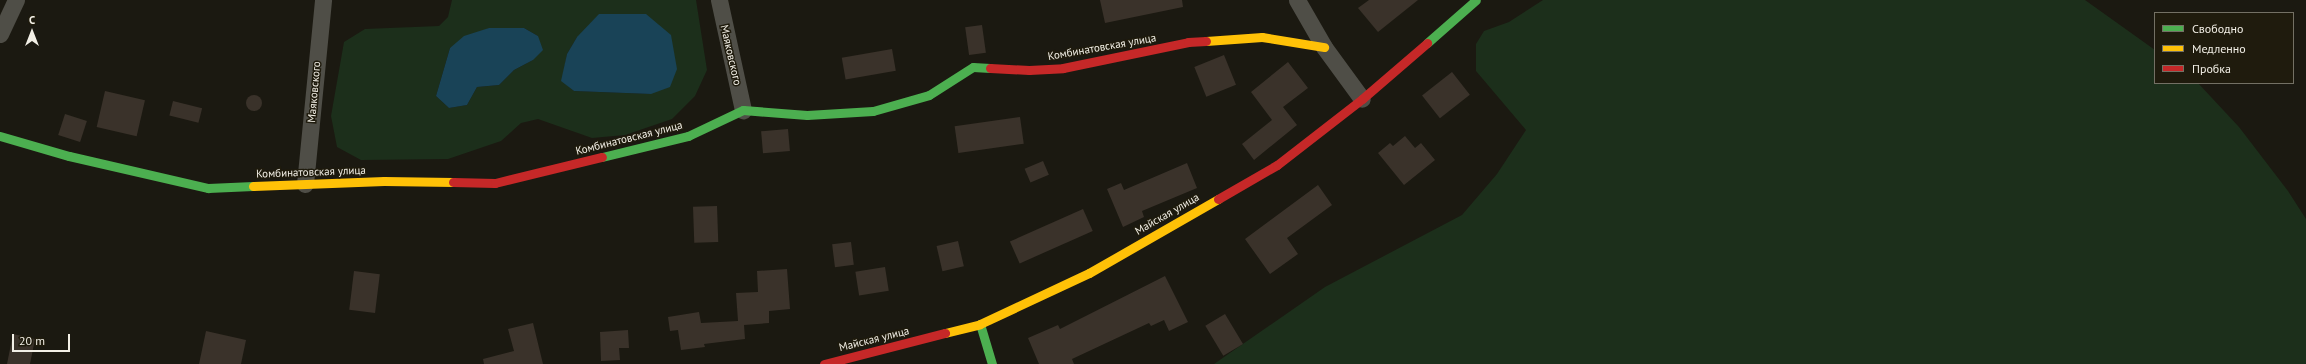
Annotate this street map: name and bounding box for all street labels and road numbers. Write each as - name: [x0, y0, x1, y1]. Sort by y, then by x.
- street label: Маяковского: [718, 23, 744, 87]
- street label: Комбинатовская улица: [1047, 31, 1157, 63]
- street label: Маяковского: [305, 61, 323, 123]
- street label: Комбинатовская улица: [574, 118, 684, 158]
- street label: Комбинатовская улица: [256, 163, 366, 181]
- street label: Майская улица: [1133, 190, 1201, 238]
- street label: Майская улица: [837, 324, 911, 354]

